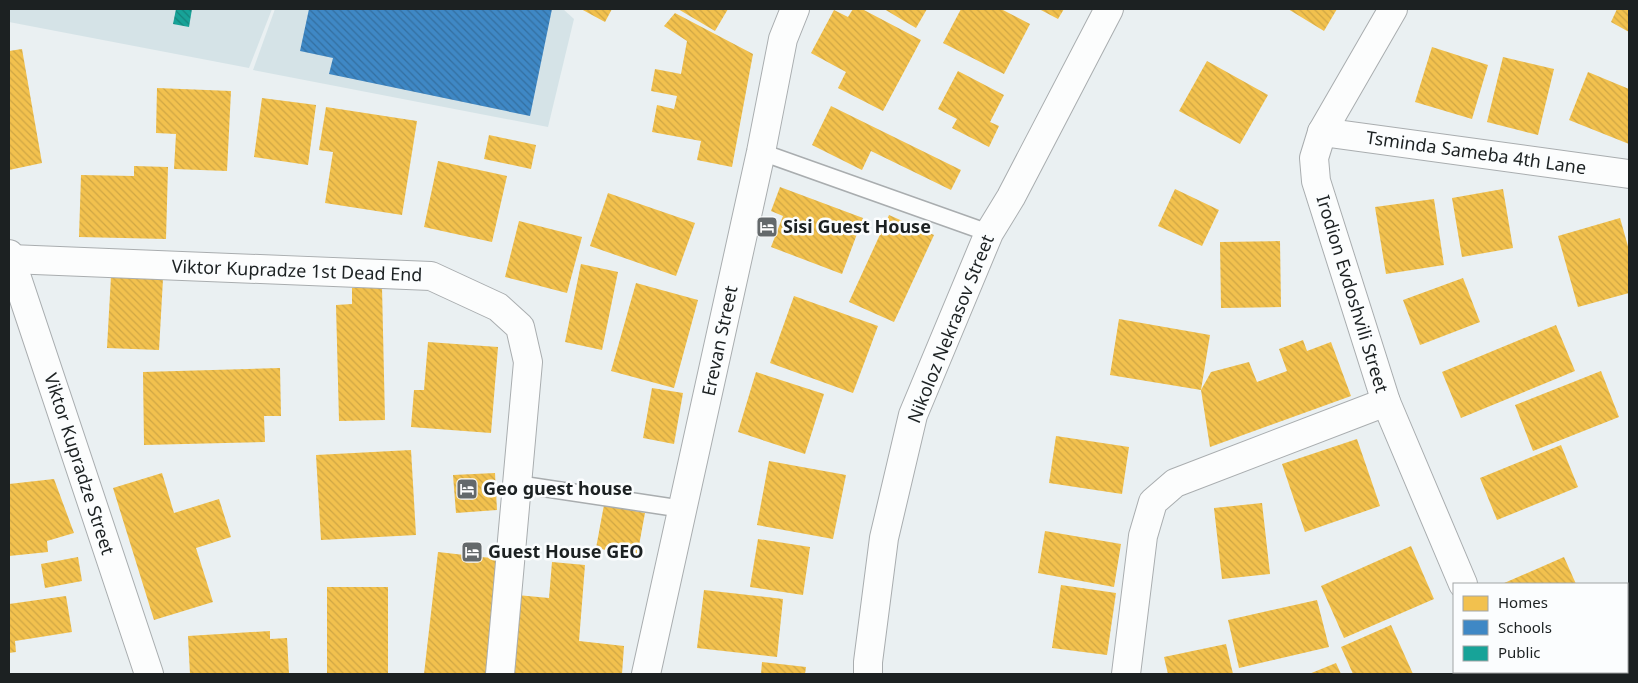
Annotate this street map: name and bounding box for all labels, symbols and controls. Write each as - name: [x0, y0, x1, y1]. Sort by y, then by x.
- street label: Tsminda Sameba 4th Lane: [1364, 125, 1588, 179]
- street label: Irodion Evdoshvili Street: [1311, 192, 1395, 396]
- place label: Sisi Guest House: [783, 214, 931, 238]
- hotel icon: Sisi Guest House: [755, 215, 779, 239]
- street label: Nikoloz Nekrasov Street: [901, 230, 999, 426]
- street label: Viktor Kupradze 1st Dead End: [171, 254, 423, 286]
- street label: Erevan Street: [696, 283, 743, 398]
- street label: Viktor Kupradze Street: [39, 370, 121, 558]
- place label: Geo guest house: [483, 476, 633, 500]
- hotel icon: Geo guest house: [455, 477, 479, 501]
- place label: Guest House GEO: [488, 539, 644, 563]
- hotel icon: Guest House GEO: [460, 540, 484, 564]
- legend: [1453, 583, 1628, 673]
- text: Homes: [1498, 592, 1548, 612]
- text: Schools: [1498, 617, 1552, 637]
- text: Public: [1498, 642, 1541, 662]

